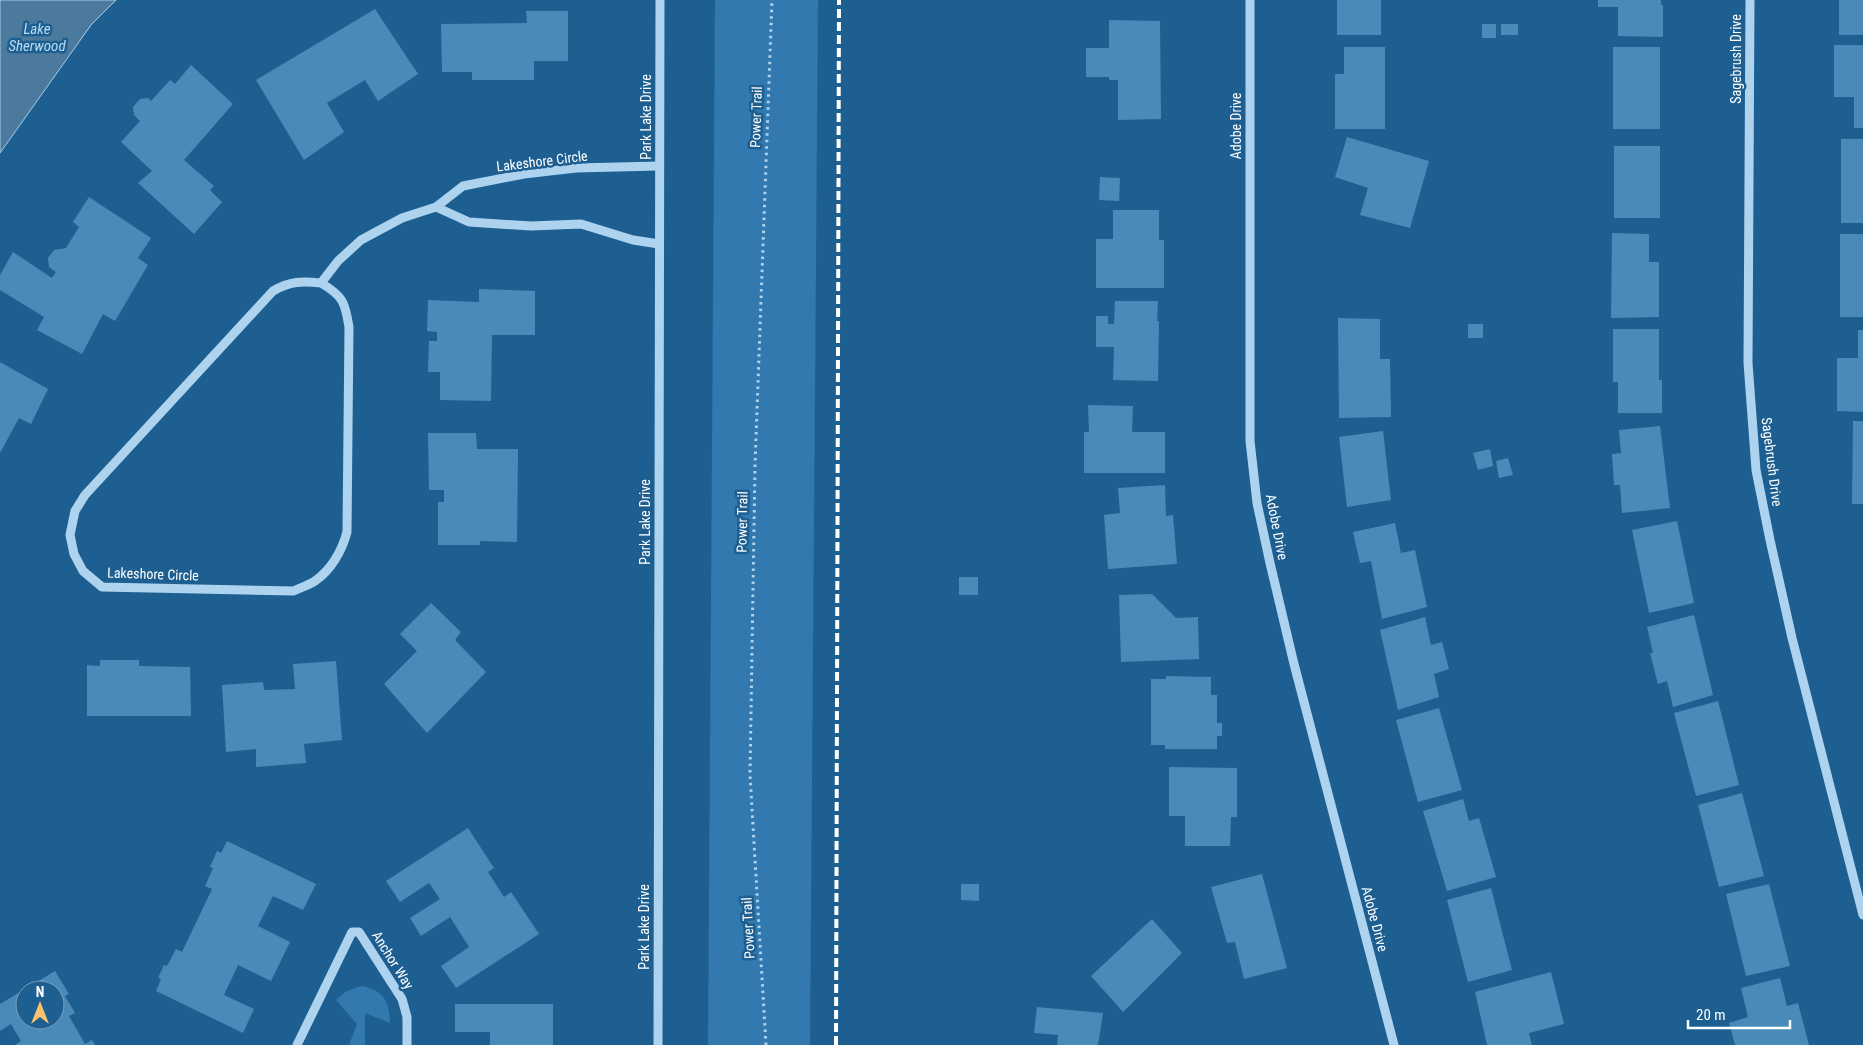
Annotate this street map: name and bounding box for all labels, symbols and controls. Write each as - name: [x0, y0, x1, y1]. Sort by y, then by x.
- street label: Sagebrush Drive: [1728, 14, 1744, 104]
- water label: Lake Sherwood: [8, 20, 66, 55]
- street label: Park Lake Drive: [638, 74, 654, 160]
- street label: Power Trail: [747, 86, 765, 148]
- street label: Adobe Drive: [1228, 92, 1244, 159]
- street label: Lakeshore Circle: [496, 147, 589, 175]
- street label: Sagebrush Drive: [1759, 417, 1785, 508]
- street label: Park Lake Drive: [637, 479, 653, 565]
- street label: Power Trail: [733, 491, 751, 553]
- street label: Adobe Drive: [1263, 493, 1291, 562]
- street label: Lakeshore Circle: [107, 564, 200, 584]
- street label: Park Lake Drive: [636, 884, 652, 970]
- street label: Adobe Drive: [1359, 885, 1391, 954]
- street label: Power Trail: [738, 897, 758, 959]
- street label: Anchor Way: [369, 928, 417, 992]
- north arrow: [15, 980, 65, 1030]
- text: N: [36, 984, 44, 1000]
- scale bar: [1688, 998, 1790, 1030]
- text: 20 m: [1696, 1006, 1726, 1024]

